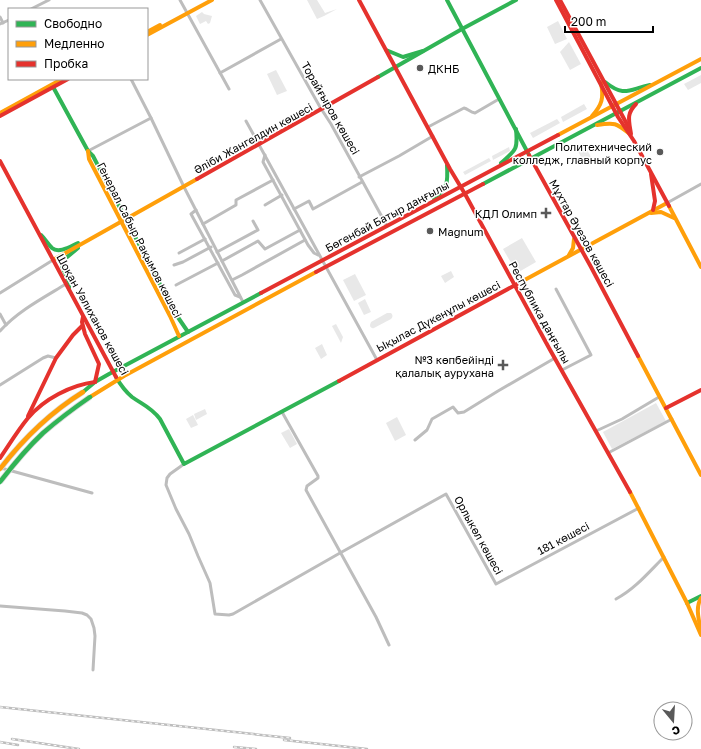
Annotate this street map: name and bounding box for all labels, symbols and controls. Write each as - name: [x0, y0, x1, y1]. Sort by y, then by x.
- legend: [8, 8, 148, 80]
- scale bar: [565, 8, 653, 34]
- text: 200 m: [571, 14, 606, 29]
- text: Свободно: [44, 16, 102, 31]
- text: Медленно: [44, 36, 104, 51]
- text: Пробка: [44, 56, 88, 71]
- street label: Торайғыров көшесі: [299, 59, 363, 157]
- place label: ДКНБ: [428, 62, 459, 75]
- marker: ДКНБ: [415, 63, 425, 73]
- street label: Әліби Жангелдин көшесі: [191, 100, 315, 176]
- place label: Политехнический колледж, главный корпус: [513, 140, 652, 166]
- marker: Политехнический колледж, главный корпус: [655, 147, 665, 157]
- street label: Генерал Сабыр Рақымов көшесі: [95, 160, 185, 320]
- street label: Мұхтар Әуезов көшесі: [546, 177, 617, 289]
- street label: Бөгенбай Батыр даңғылы: [323, 178, 451, 254]
- place label: КДЛ Олимп: [475, 207, 537, 220]
- marker: КДЛ Олимп: [540, 207, 552, 219]
- place label: Magnum: [438, 225, 484, 238]
- marker: Magnum: [425, 226, 435, 236]
- street label: Шоқан Уәлиханов көшесі: [54, 251, 132, 377]
- street label: Республика даңғылы: [506, 259, 574, 365]
- street label: Ықылас Дүкенұлы көшесі: [374, 278, 503, 355]
- place label: №3 көпбейінді қалалық аурухана: [395, 353, 494, 379]
- marker: №3 көпбейінді қалалық аурухана: [497, 359, 509, 371]
- street label: Орлыкөл көшесі: [452, 493, 506, 577]
- street label: 181 көшесі: [535, 519, 591, 557]
- north arrow: [653, 701, 693, 741]
- text: С: [670, 724, 682, 738]

